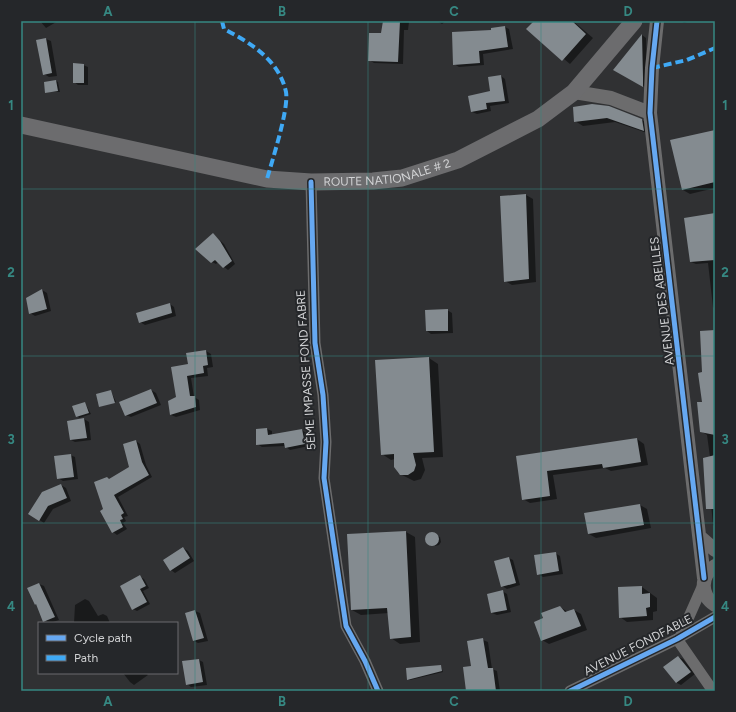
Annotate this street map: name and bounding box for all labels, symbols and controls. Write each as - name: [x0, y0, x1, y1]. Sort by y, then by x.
- text: A: [103, 4, 113, 19]
- text: B: [278, 4, 286, 19]
- text: C: [449, 4, 459, 19]
- text: D: [623, 4, 633, 19]
- text: 1: [8, 98, 14, 113]
- text: 1: [722, 98, 728, 113]
- street label: ROUTE NATIONALE # 2: [323, 156, 452, 189]
- street label: AVENUE DES ABEILLES: [647, 236, 677, 366]
- text: 2: [7, 265, 15, 280]
- text: 2: [721, 265, 729, 280]
- street label: 5ÈME IMPASSE FOND FABRE: [293, 289, 319, 451]
- text: 3: [7, 432, 15, 447]
- text: 3: [721, 432, 729, 447]
- text: 4: [7, 599, 15, 614]
- text: 4: [721, 599, 729, 614]
- street label: AVENUE FONDFABLE: [582, 612, 694, 678]
- legend: [38, 622, 178, 674]
- text: Cycle path: [74, 631, 132, 645]
- text: Path: [74, 651, 98, 665]
- text: A: [103, 694, 113, 709]
- text: B: [278, 694, 286, 709]
- text: C: [449, 694, 459, 709]
- text: D: [623, 694, 633, 709]

